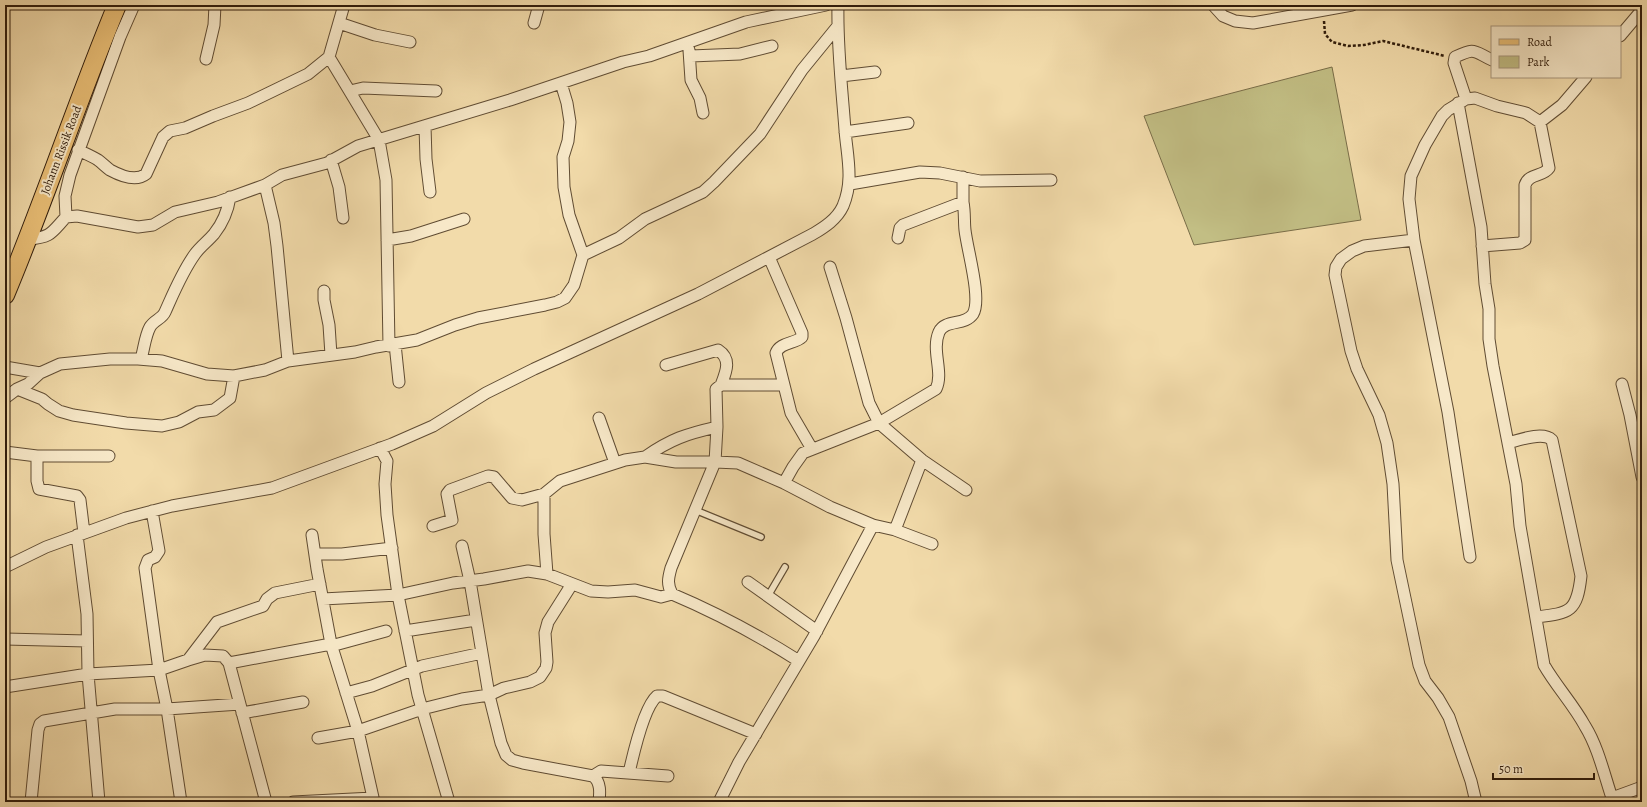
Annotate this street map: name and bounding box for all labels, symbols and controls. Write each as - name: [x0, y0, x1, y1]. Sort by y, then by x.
- legend: [1491, 26, 1621, 78]
- text: Road: [1527, 34, 1553, 50]
- text: Park: [1527, 54, 1550, 70]
- street label: Johann Rissik Road: [37, 103, 85, 197]
- scale bar: [1493, 755, 1594, 781]
- text: 50 m: [1499, 761, 1523, 777]

